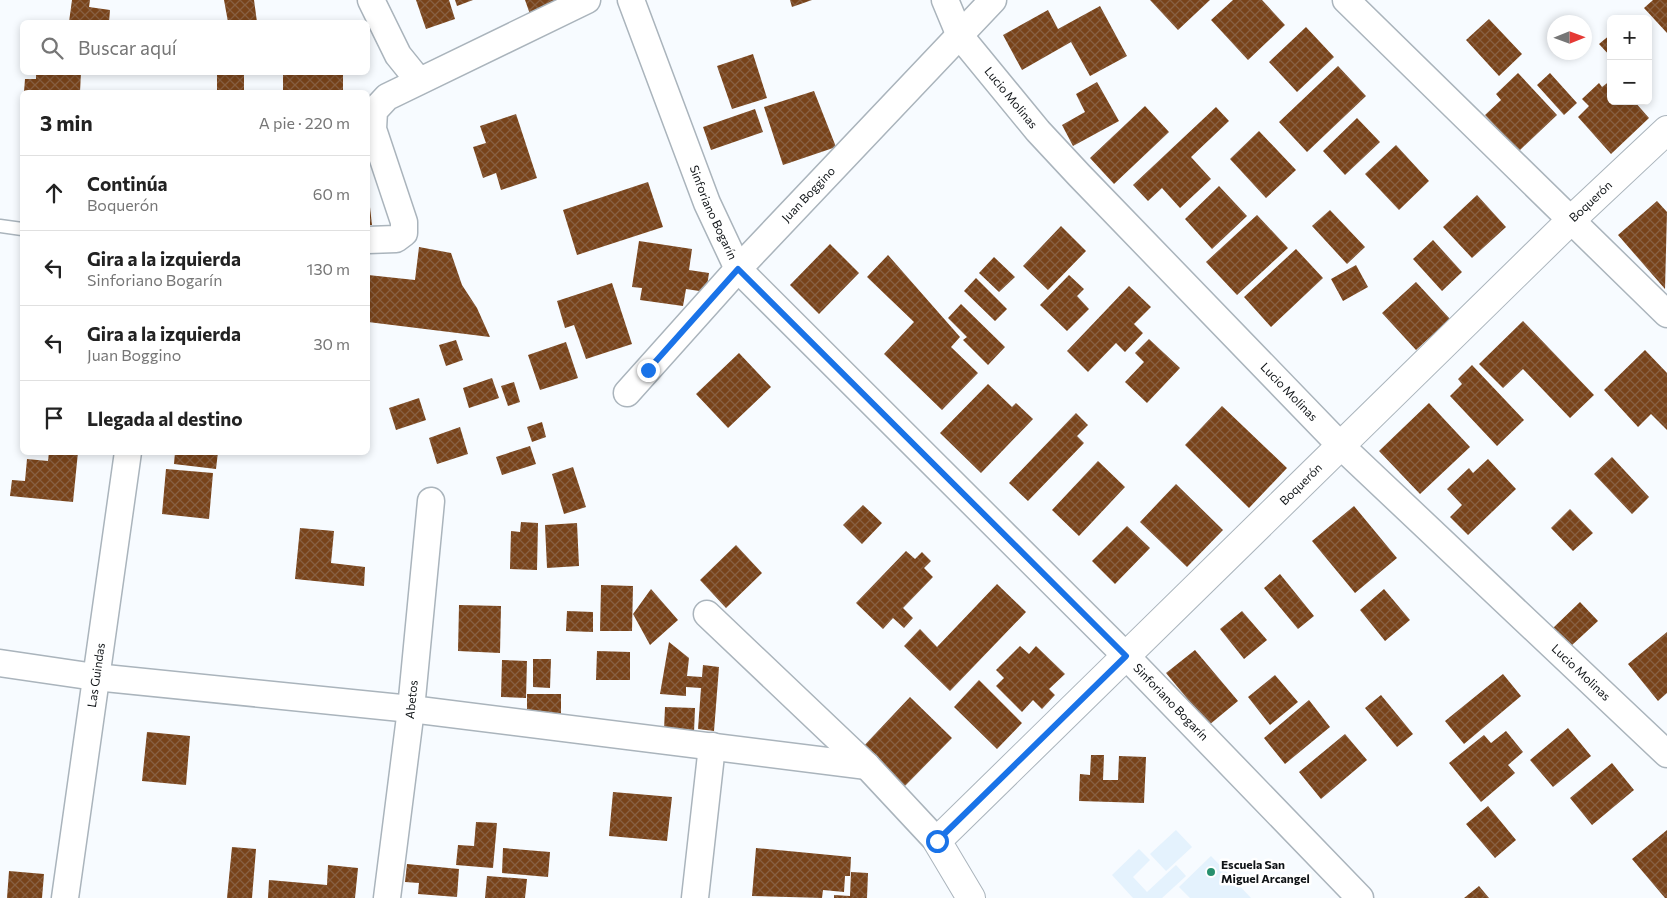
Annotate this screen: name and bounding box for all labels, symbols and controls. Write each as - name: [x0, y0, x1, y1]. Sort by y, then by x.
- north arrow: [1547, 15, 1592, 60]
- map controls: [1607, 15, 1652, 105]
- button: +: [1607, 15, 1652, 60]
- search box: [20, 20, 370, 75]
- icon: search: [38, 34, 66, 62]
- text: Buscar aquí: [78, 36, 177, 59]
- button: −: [1607, 60, 1652, 105]
- street label: Lucio Molinas: [982, 64, 1041, 131]
- text: 3 min: [40, 110, 93, 135]
- text: A pie · 220 m: [259, 113, 350, 132]
- street label: Sinforiano Bogarín: [688, 163, 741, 262]
- street label: Juan Boggino: [778, 163, 837, 225]
- text: Continúa: [87, 172, 168, 195]
- street label: Boquerón: [1566, 177, 1615, 224]
- icon: ahead: [40, 179, 68, 207]
- text: 60 m: [313, 184, 350, 203]
- text: Boquerón: [87, 195, 158, 214]
- text: Gira a la izquierda: [87, 247, 241, 270]
- icon: left: [40, 254, 68, 282]
- text: 130 m: [307, 259, 350, 278]
- text: Sinforiano Bogarín: [87, 270, 222, 289]
- text: Gira a la izquierda: [87, 322, 241, 345]
- icon: left: [40, 329, 68, 357]
- text: 30 m: [313, 334, 350, 353]
- text: Juan Boggino: [87, 345, 181, 364]
- route end: [637, 359, 660, 382]
- street label: Lucio Molinas: [1258, 359, 1321, 423]
- icon: arrive: [40, 404, 68, 432]
- text: Llegada al destino: [87, 407, 243, 430]
- street label: Boquerón: [1276, 460, 1324, 507]
- street label: Lucio Molinas: [1549, 641, 1614, 703]
- street label: Las Guindas: [84, 642, 107, 708]
- street label: Sinforiano Bogarín: [1131, 660, 1212, 743]
- street label: Abetos: [402, 679, 420, 720]
- route start: [926, 830, 949, 853]
- place label: Escuela San Miguel Arcangel: [1221, 857, 1310, 885]
- marker: Escuela San Miguel Arcangel: [1205, 866, 1217, 878]

